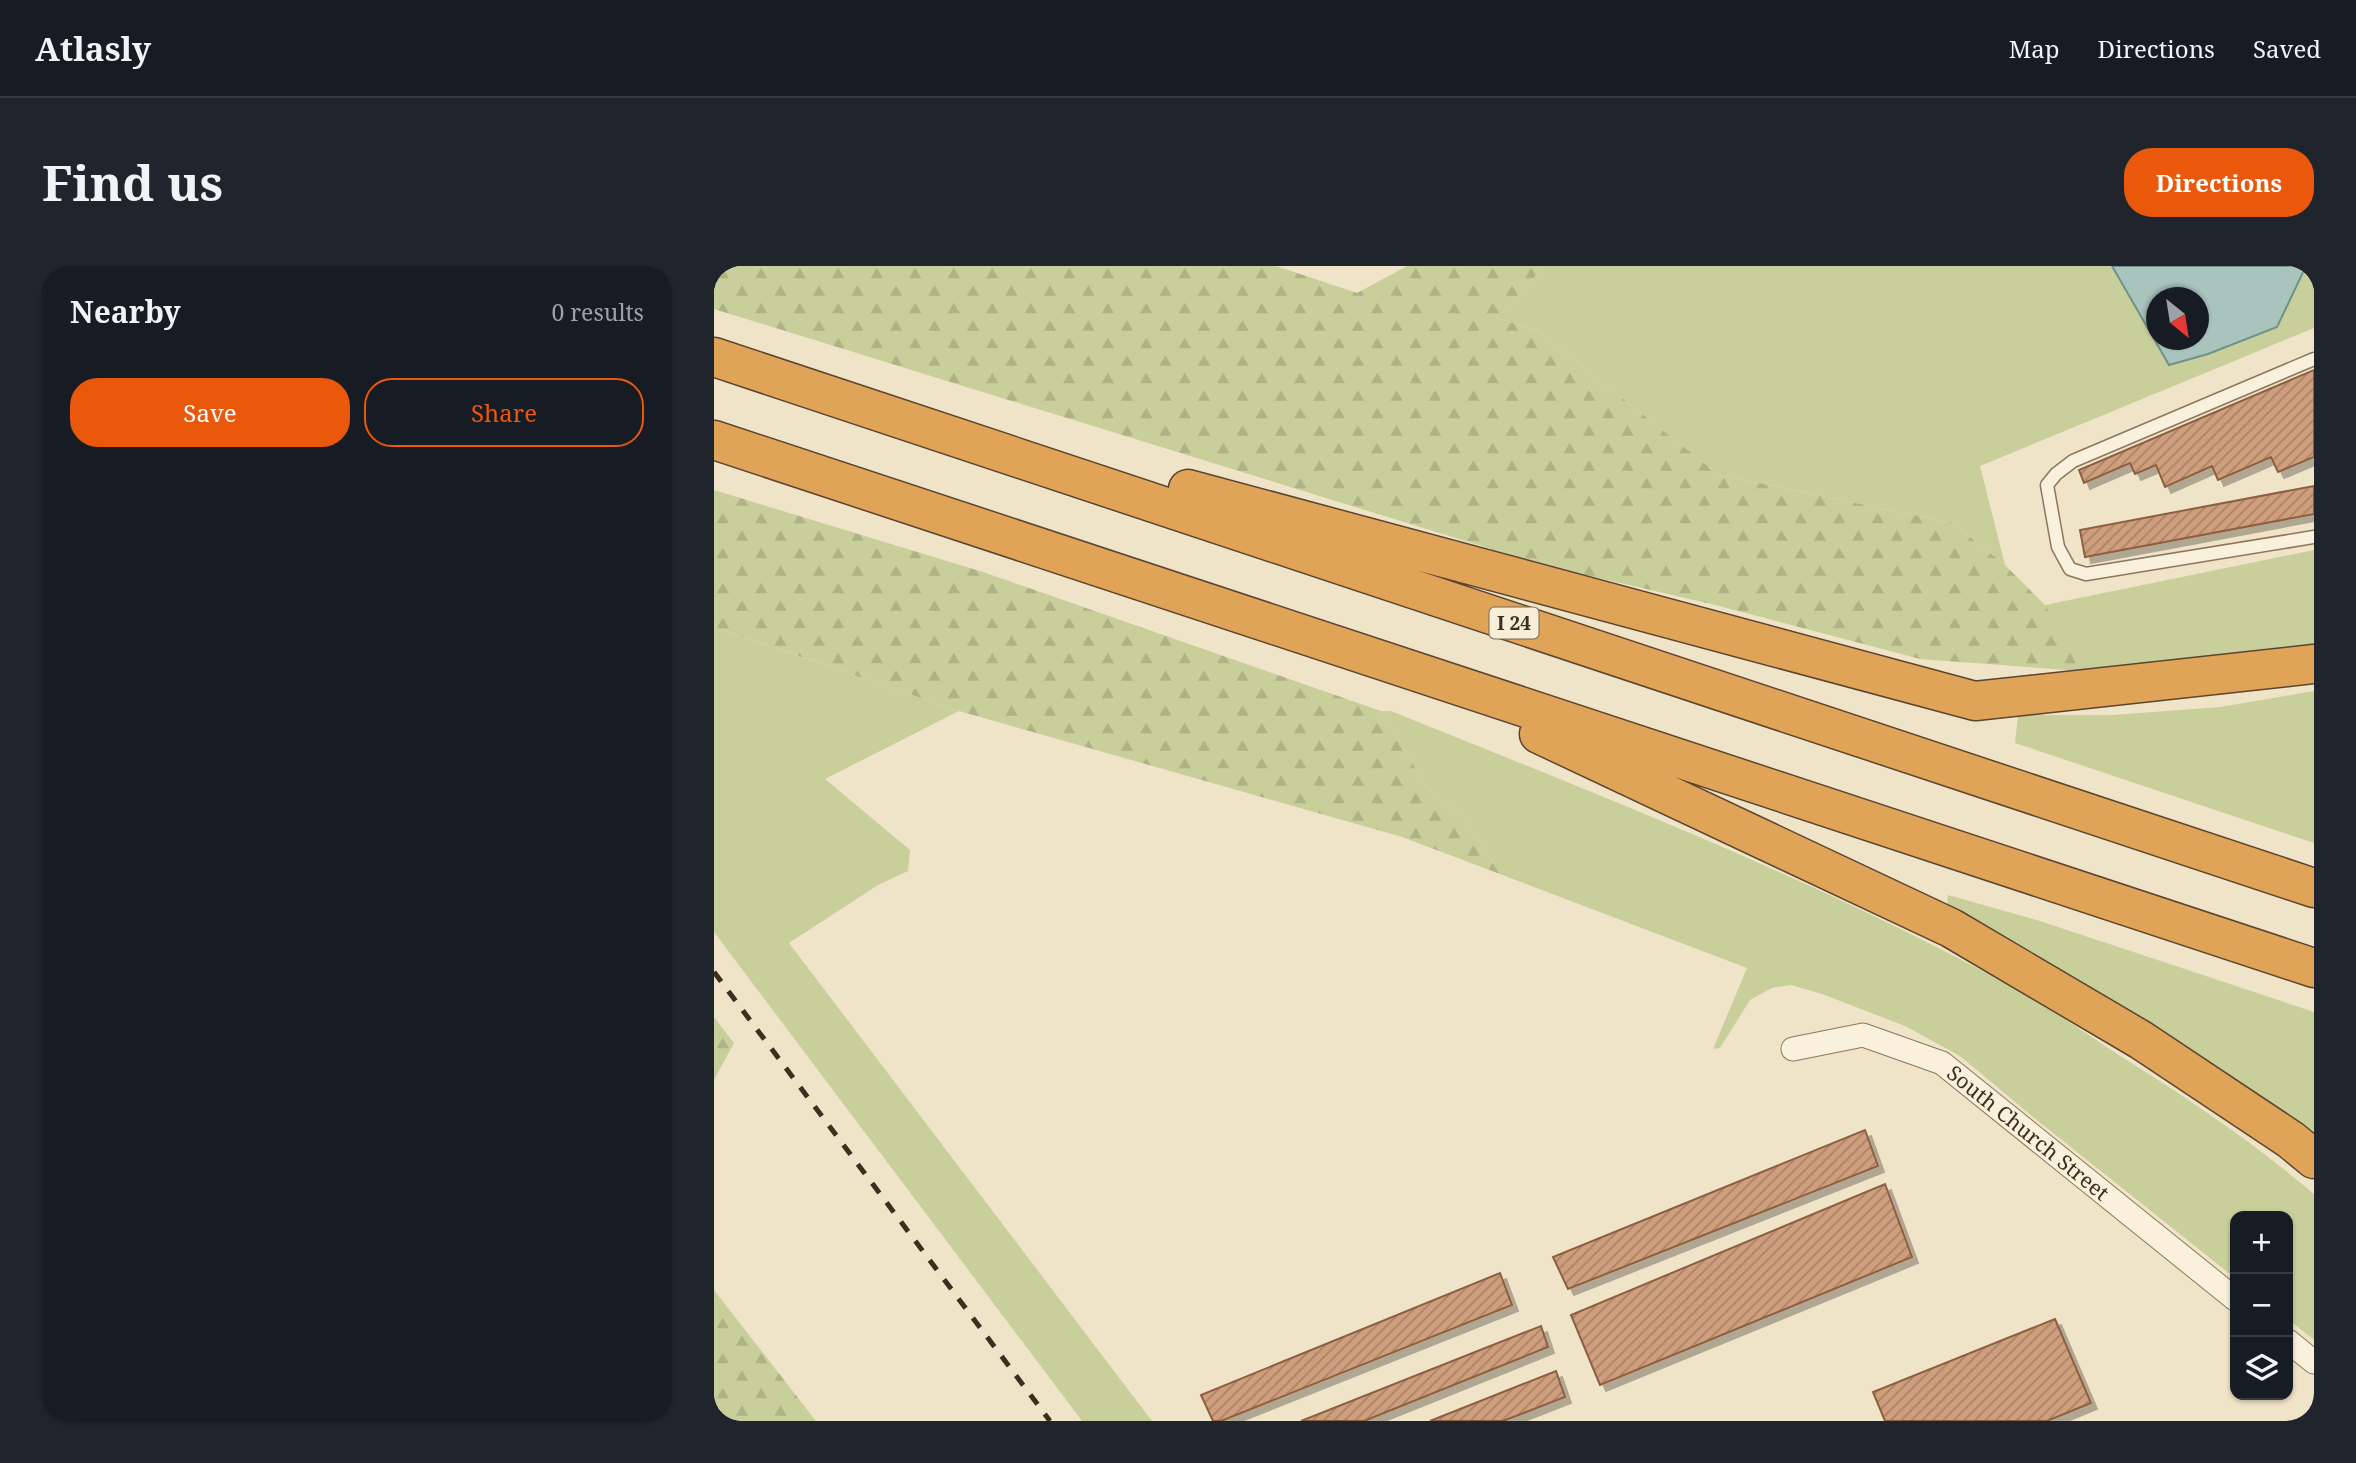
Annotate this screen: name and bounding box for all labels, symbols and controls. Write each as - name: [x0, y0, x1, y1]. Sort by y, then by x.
- text: Atlasly: [35, 26, 151, 71]
- text: Map: [2009, 32, 2060, 65]
- text: Directions: [2098, 32, 2215, 65]
- text: Saved: [2253, 32, 2321, 65]
- button: Directions: [2124, 148, 2314, 217]
- text: Find us: [42, 149, 223, 215]
- north arrow: [2146, 287, 2209, 350]
- text: Nearby: [70, 291, 181, 332]
- text: 0 results: [551, 296, 644, 328]
- button: Save: [70, 378, 350, 447]
- button: Share: [364, 378, 644, 447]
- road number: I 24: [1490, 608, 1538, 638]
- street label: South Church Street: [1941, 1059, 2115, 1206]
- map controls: [2230, 1211, 2293, 1400]
- button: +: [2230, 1211, 2293, 1274]
- button: −: [2230, 1274, 2293, 1337]
- button: layers: [2230, 1337, 2293, 1400]

